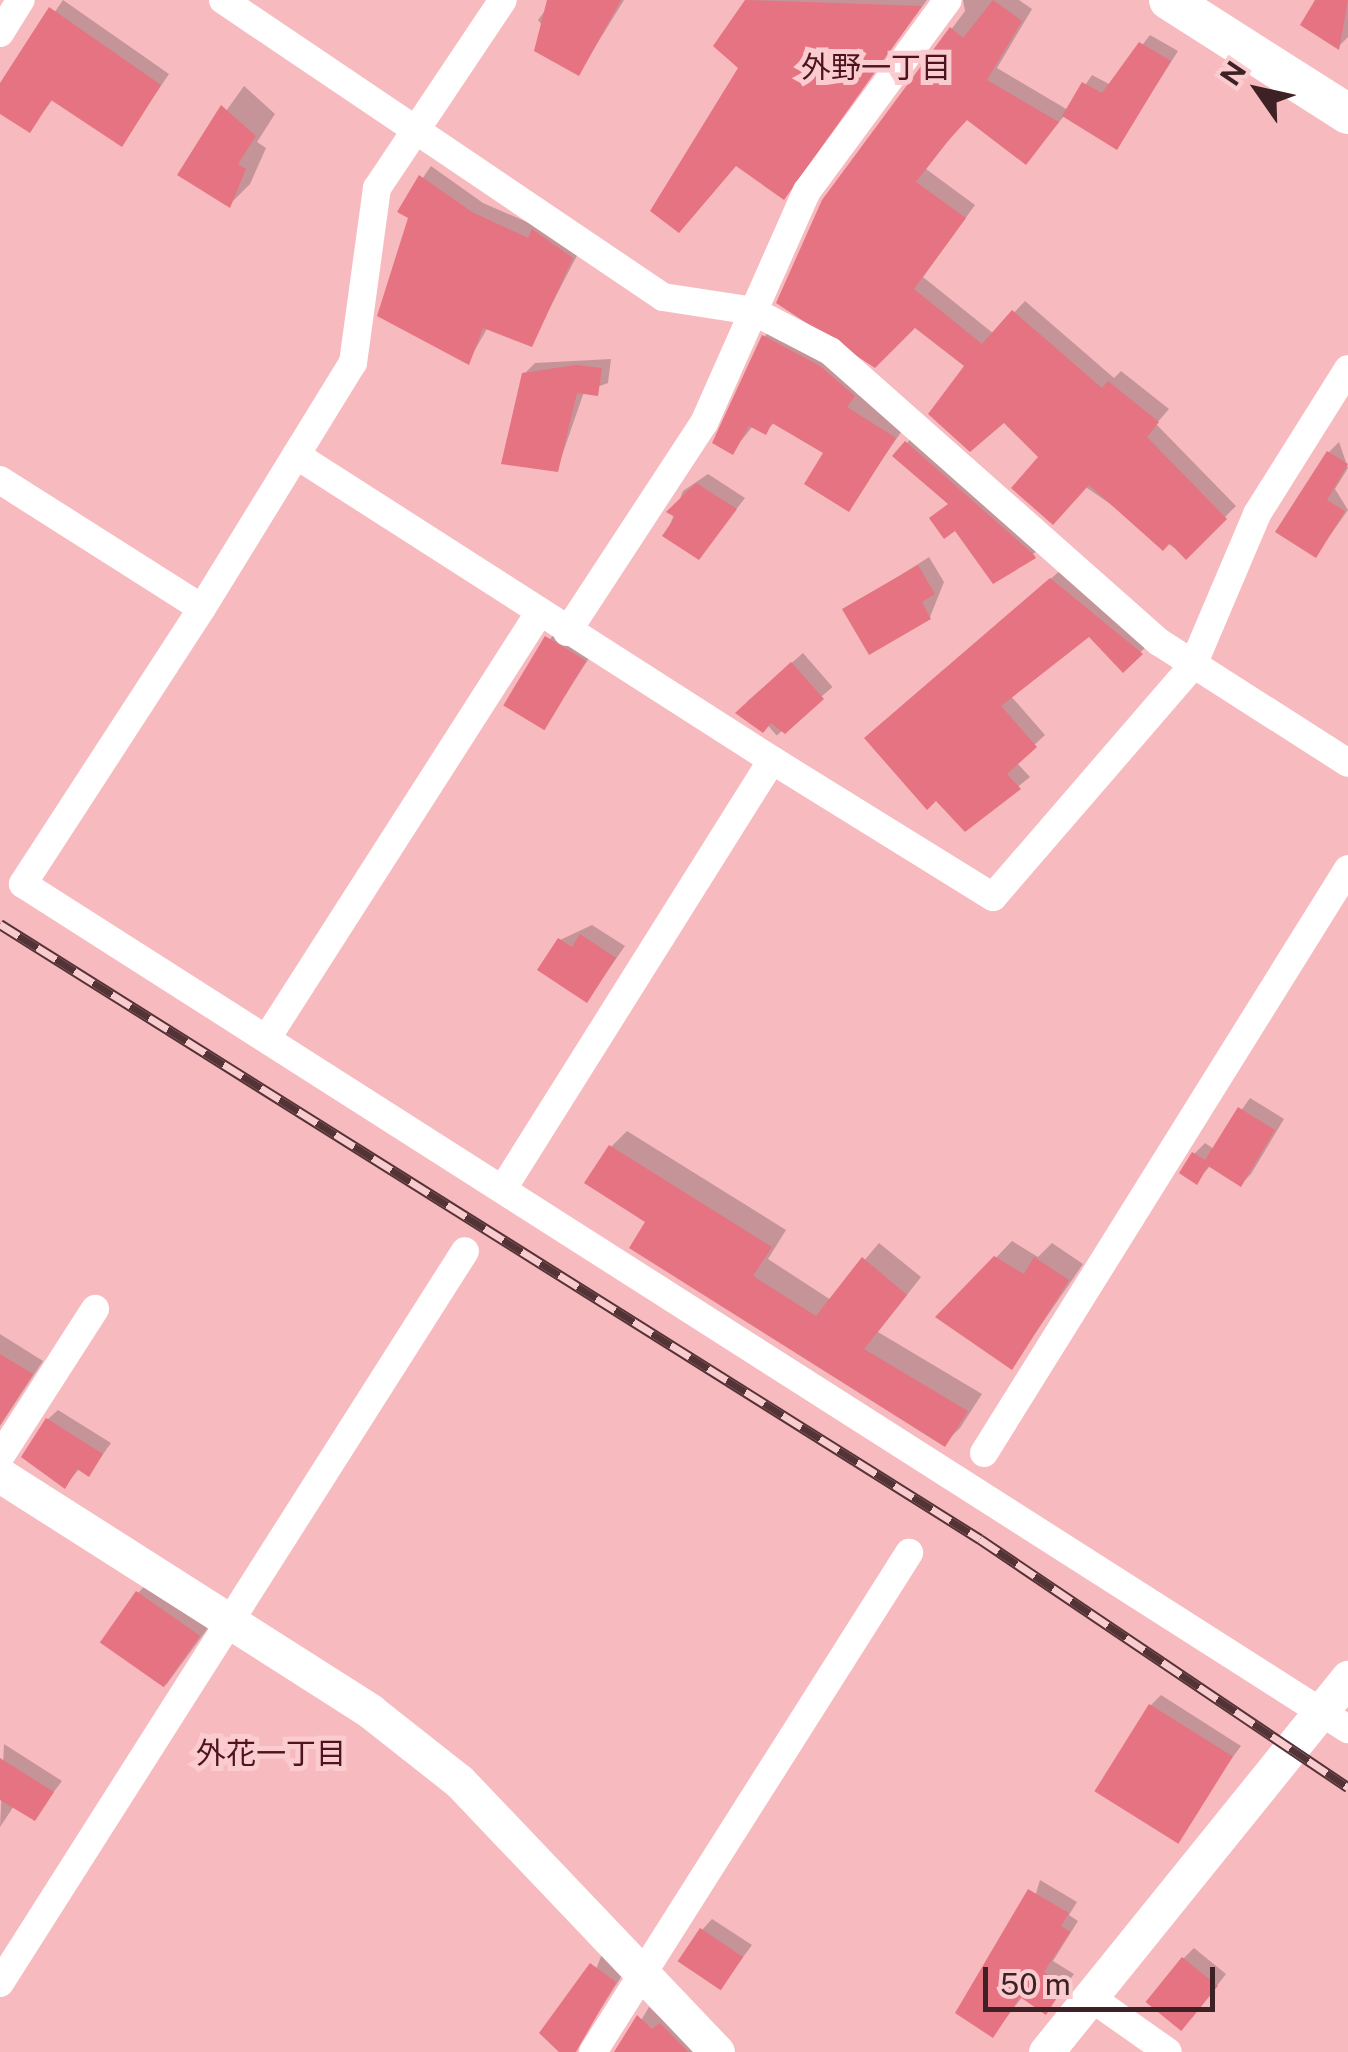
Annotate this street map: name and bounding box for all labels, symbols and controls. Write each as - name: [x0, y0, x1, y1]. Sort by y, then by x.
- north arrow: [1208, 40, 1308, 140]
- district label: 外野一丁目: [801, 49, 951, 85]
- text: N: [1213, 55, 1253, 91]
- district label: 外花一丁目: [196, 1735, 346, 1771]
- scale bar: [988, 1947, 1220, 2009]
- text: 50 m: [1000, 1966, 1071, 2002]

